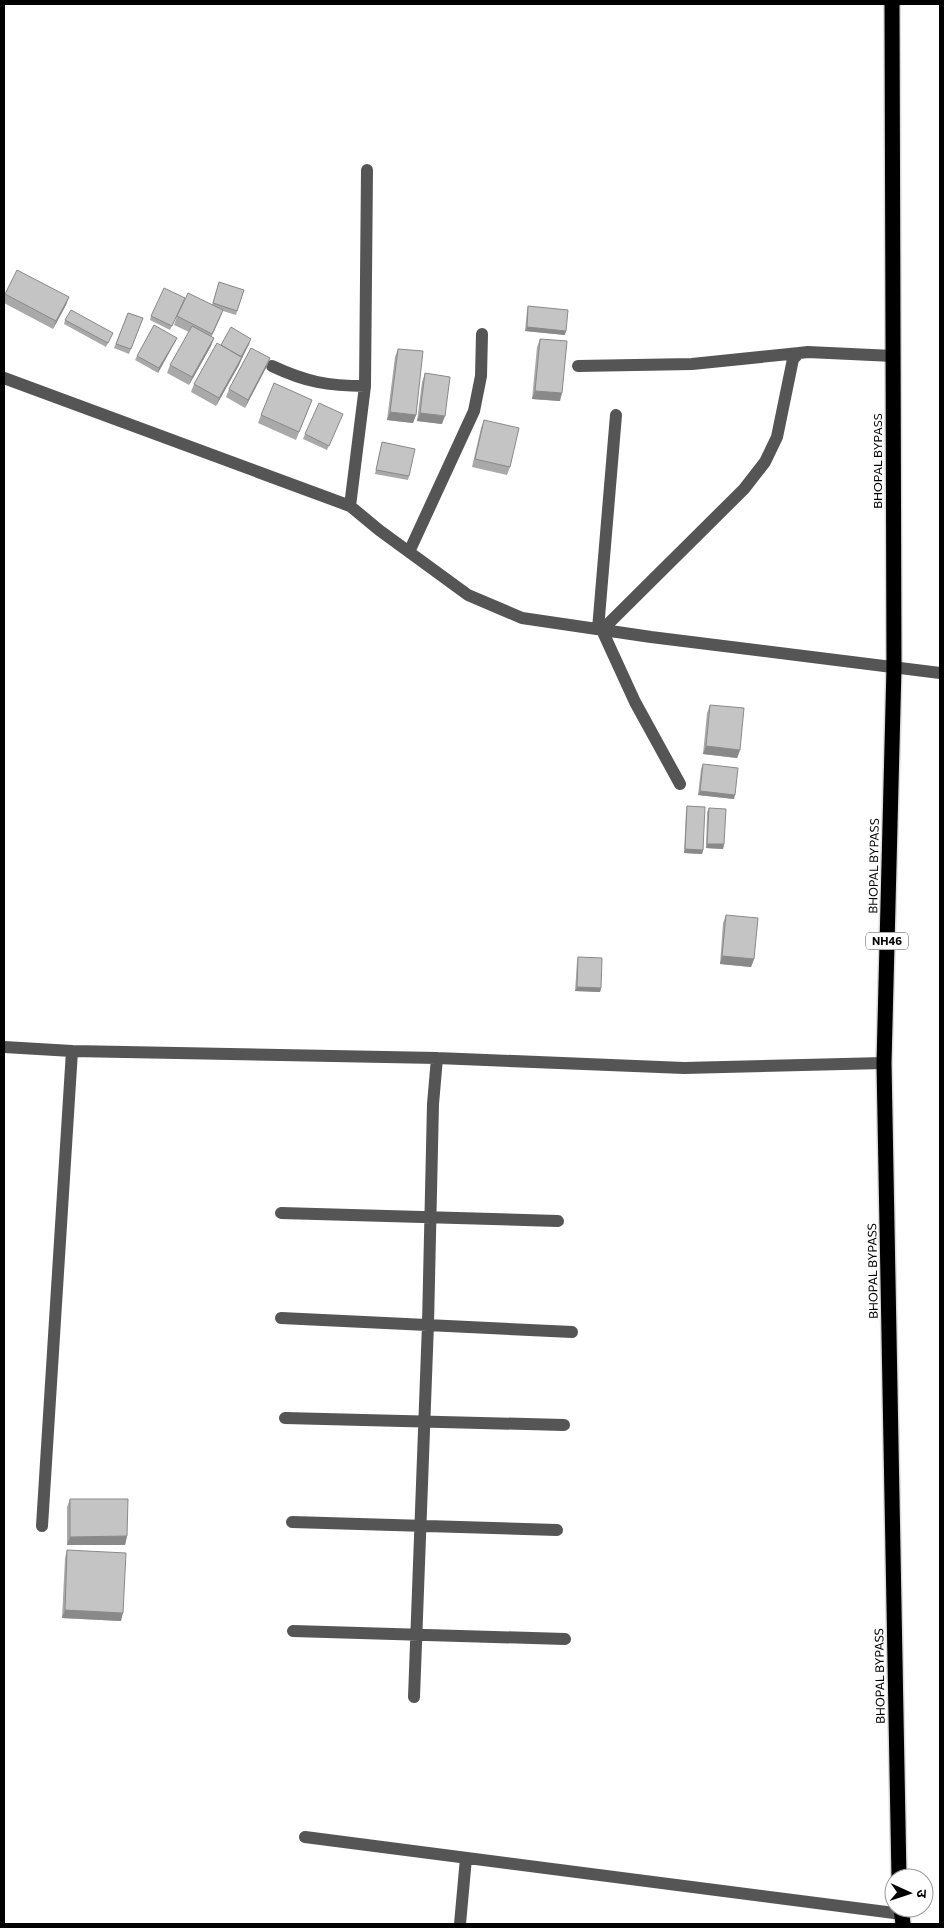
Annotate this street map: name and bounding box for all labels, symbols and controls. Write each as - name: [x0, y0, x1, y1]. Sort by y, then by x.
- street label: BHOPAL BYPASS: [870, 413, 884, 509]
- street label: BHOPAL BYPASS: [865, 818, 881, 914]
- road number: NH46: [866, 932, 908, 949]
- street label: BHOPAL BYPASS: [864, 1223, 880, 1319]
- street label: BHOPAL BYPASS: [871, 1628, 887, 1724]
- north arrow: [884, 1868, 934, 1918]
- text: उ: [914, 1889, 931, 1899]

